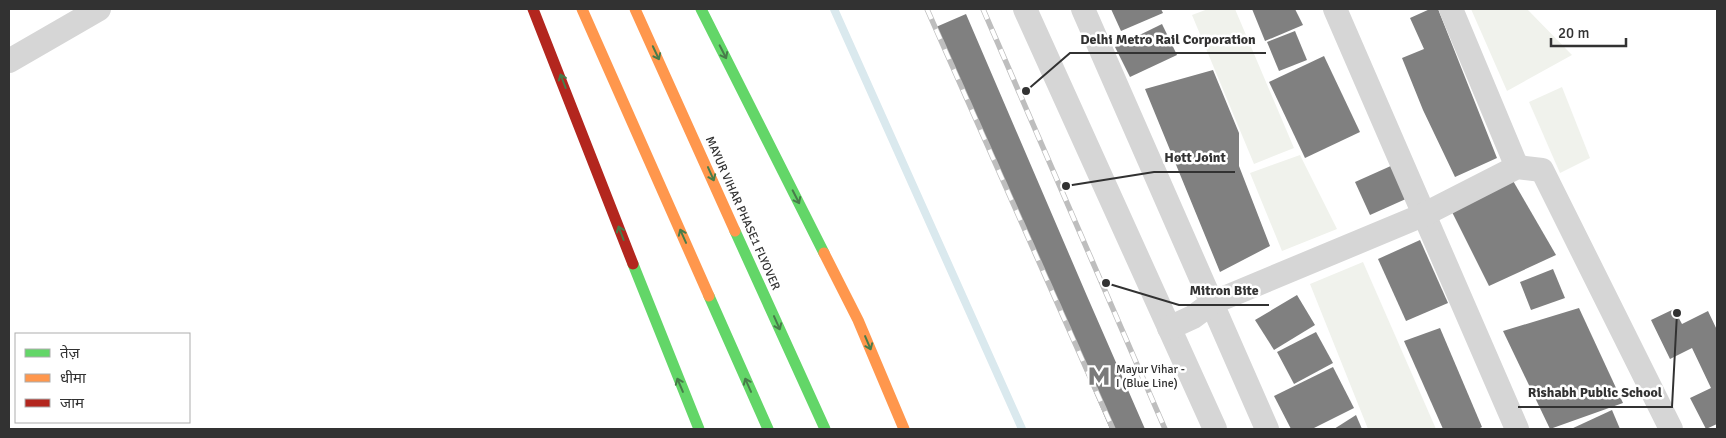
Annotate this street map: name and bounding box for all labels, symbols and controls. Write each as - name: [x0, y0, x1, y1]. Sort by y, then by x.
- scale bar: [1551, 15, 1626, 47]
- callout: Delhi Metro Rail Corporation: [1070, 24, 1266, 53]
- text: 20 m: [1558, 24, 1589, 42]
- text: Delhi Metro Rail Corporation: [1080, 31, 1256, 48]
- one-way arrow: [719, 44, 728, 59]
- one-way arrow: [651, 45, 661, 60]
- one-way arrow: [558, 74, 567, 89]
- street label: MAYUR VIHAR PHASE1 FLYOVER: [702, 134, 783, 292]
- callout: Hott Joint: [1154, 143, 1235, 172]
- text: Hott Joint: [1164, 149, 1226, 166]
- one-way arrow: [707, 166, 716, 181]
- one-way arrow: [791, 190, 801, 205]
- one-way arrow: [616, 226, 625, 241]
- one-way arrow: [677, 229, 687, 244]
- callout: Mitron Bite: [1179, 276, 1269, 305]
- text: Mitron Bite: [1189, 282, 1259, 299]
- one-way arrow: [773, 315, 783, 330]
- legend: [15, 333, 190, 423]
- one-way arrow: [863, 335, 873, 350]
- text: तेज़: [60, 344, 81, 362]
- place label: Mayur Vihar - I (Blue Line): [1116, 362, 1185, 391]
- metro station icon: Mayur Vihar - I (Blue Line): [1086, 363, 1112, 389]
- text: धीमा: [60, 369, 87, 387]
- one-way arrow: [674, 378, 684, 393]
- one-way arrow: [743, 378, 753, 393]
- callout: Rishabh Public School: [1518, 378, 1672, 407]
- text: Rishabh Public School: [1528, 384, 1663, 401]
- text: जाम: [60, 394, 85, 412]

